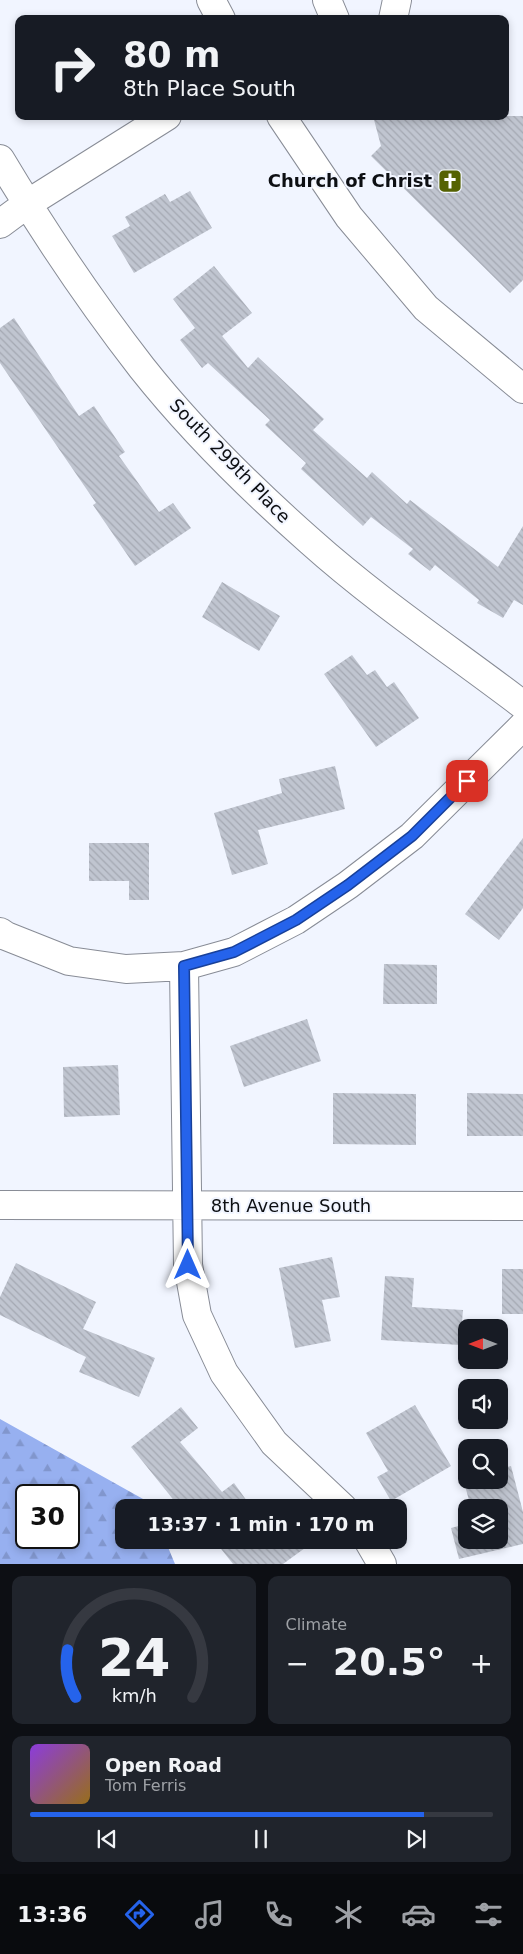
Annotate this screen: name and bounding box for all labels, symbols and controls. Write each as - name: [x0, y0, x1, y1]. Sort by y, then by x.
- icon: right: [40, 35, 105, 100]
- text: 80 m: [123, 35, 220, 75]
- text: 8th Place South: [123, 76, 296, 101]
- church icon: Church of Christ: [437, 168, 463, 194]
- place label: Church of Christ: [268, 170, 432, 191]
- street label: South 299th Place: [166, 394, 295, 527]
- pin: [446, 760, 488, 802]
- icon: arrive: [453, 767, 481, 795]
- street label: 8th Avenue South: [211, 1195, 371, 1216]
- position arrow: [161, 1238, 213, 1290]
- north arrow: [458, 1319, 508, 1369]
- map controls: [458, 1319, 508, 1549]
- button: sound: [458, 1379, 508, 1429]
- button: search: [458, 1439, 508, 1489]
- speed limit sign: 30: [15, 1484, 80, 1549]
- button: layers: [458, 1499, 508, 1549]
- text: 13:37 · 1 min · 170 m: [147, 1513, 375, 1535]
- text: Climate: [286, 1615, 347, 1634]
- text: 24: [98, 1628, 170, 1688]
- text: 20.5°: [333, 1640, 446, 1684]
- text: −: [286, 1647, 309, 1680]
- text: +: [470, 1647, 493, 1680]
- text: km/h: [111, 1685, 156, 1706]
- text: Open Road: [105, 1754, 222, 1776]
- text: Tom Ferris: [105, 1776, 186, 1795]
- icon: previous: [93, 1825, 121, 1853]
- icon: pause: [247, 1825, 275, 1853]
- icon: next: [402, 1825, 430, 1853]
- icon: directions: [122, 1897, 157, 1932]
- icon: music: [192, 1897, 227, 1932]
- icon: phone: [261, 1897, 296, 1932]
- icon: climate: [331, 1897, 366, 1932]
- icon: car: [401, 1897, 436, 1932]
- icon: filters: [471, 1897, 506, 1932]
- text: 13:36: [17, 1902, 87, 1927]

